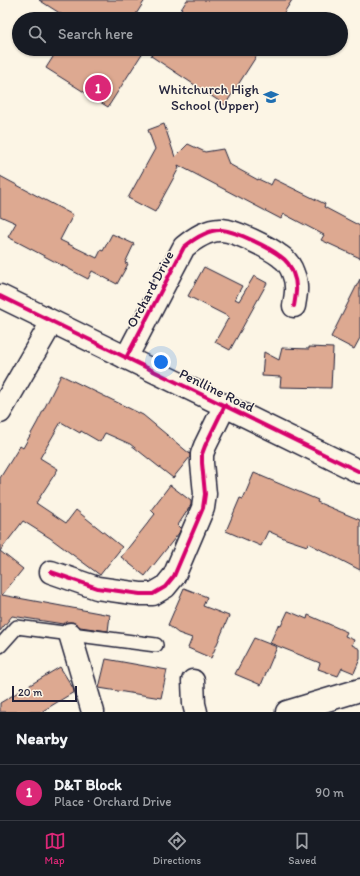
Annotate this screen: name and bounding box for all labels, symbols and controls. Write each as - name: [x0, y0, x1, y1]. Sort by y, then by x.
- search box: [12, 12, 348, 56]
- icon: search: [26, 23, 48, 45]
- text: Search here: [58, 25, 133, 43]
- pin: 1: [85, 73, 111, 103]
- place label: Whitchurch High School (Upper): [159, 81, 260, 114]
- school or university icon: Whitchurch High School (Upper): [262, 88, 280, 106]
- street label: Orchard Drive: [123, 248, 178, 331]
- your location: [151, 352, 171, 372]
- street label: Penlline Road: [176, 365, 258, 416]
- scale bar: [12, 684, 77, 703]
- text: 20 m: [18, 686, 42, 699]
- text: Nearby: [16, 728, 68, 748]
- text: D&T Block: [54, 776, 122, 794]
- text: 1: [26, 785, 32, 800]
- text: 90 m: [315, 785, 344, 800]
- text: Place · Orchard Drive: [54, 794, 172, 809]
- tab: Map: [44, 830, 66, 867]
- tab: Directions: [153, 830, 201, 867]
- tab: Saved: [288, 830, 316, 867]

